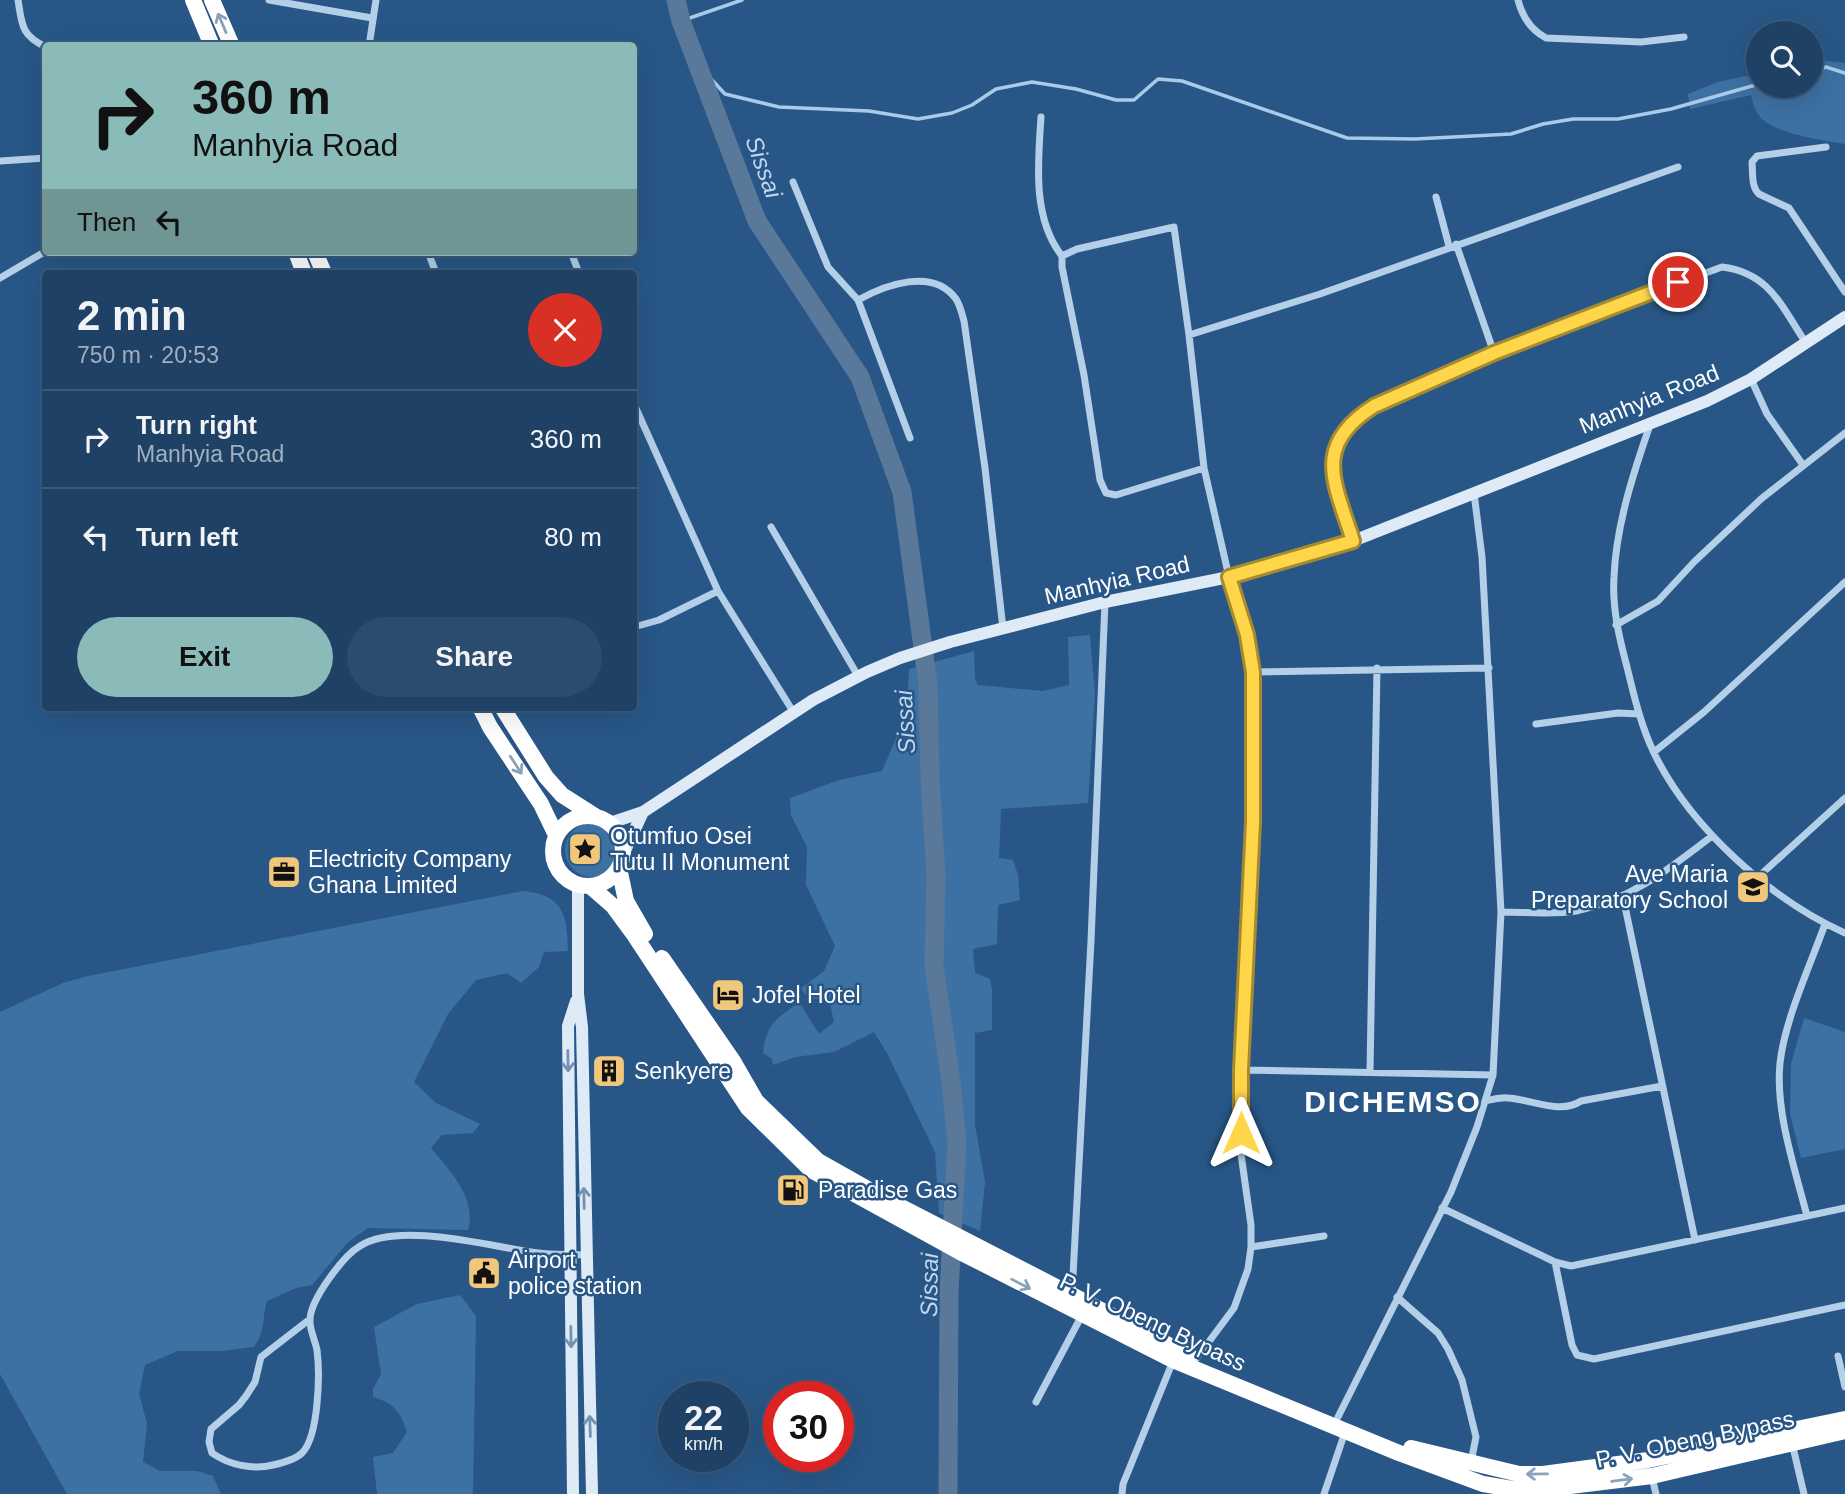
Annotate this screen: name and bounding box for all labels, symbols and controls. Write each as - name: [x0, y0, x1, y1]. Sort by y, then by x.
- one-way arrow: [215, 12, 228, 34]
- map controls: [1746, 21, 1823, 98]
- button: search: [1746, 21, 1823, 98]
- icon: right: [77, 70, 168, 161]
- text: 360 m: [192, 70, 331, 124]
- text: Manhyia Road: [192, 127, 398, 163]
- water label: Sissai: [740, 132, 788, 202]
- icon: left: [150, 203, 188, 241]
- text: Then: [77, 207, 136, 237]
- pin: [1648, 252, 1708, 312]
- icon: arrive: [1659, 263, 1697, 301]
- text: 2 min: [77, 292, 187, 339]
- button: close: [528, 293, 602, 367]
- text: 750 m · 20:53: [77, 342, 219, 368]
- street label: Manhyia Road: [1575, 359, 1723, 439]
- text: Turn right: [136, 410, 257, 440]
- icon: right: [77, 420, 115, 458]
- text: 360 m: [530, 424, 602, 454]
- text: Manhyia Road: [136, 441, 284, 467]
- icon: left: [77, 518, 115, 556]
- text: Turn left: [136, 522, 238, 552]
- text: 80 m: [544, 522, 602, 552]
- street label: Manhyia Road: [1042, 551, 1192, 609]
- button: Exit: [77, 617, 333, 697]
- button: Share: [347, 617, 602, 697]
- water label: Sissai: [890, 689, 920, 755]
- one-way arrow: [508, 755, 523, 774]
- place label: Otumfuo Osei Tutu II Monument: [610, 823, 790, 875]
- place icon: Otumfuo Osei Tutu II Monument: [566, 830, 604, 868]
- place label: Electricity Company Ghana Limited: [308, 846, 512, 898]
- office icon: Electricity Company Ghana Limited: [265, 853, 303, 891]
- place label: Ave Maria Preparatory School: [1531, 861, 1728, 913]
- school or university icon: Ave Maria Preparatory School: [1734, 868, 1772, 906]
- hotel icon: Jofel Hotel: [709, 976, 747, 1014]
- place label: Jofel Hotel: [752, 982, 861, 1008]
- one-way arrow: [561, 1049, 575, 1072]
- building icon: Senkyere: [590, 1052, 628, 1090]
- place label: Senkyere: [634, 1058, 731, 1084]
- district label: DICHEMSO: [1304, 1085, 1482, 1118]
- position arrow: [1204, 1096, 1278, 1170]
- fuel station icon: Paradise Gas: [774, 1171, 812, 1209]
- place label: Paradise Gas: [818, 1177, 957, 1203]
- one-way arrow: [578, 1187, 591, 1210]
- place label: Airport police station: [508, 1247, 642, 1299]
- water label: Sissai: [915, 1252, 943, 1317]
- public building icon: Airport police station: [465, 1254, 503, 1292]
- street label: P. V. Obeng Bypass: [1056, 1268, 1250, 1376]
- one-way arrow: [1010, 1277, 1031, 1291]
- one-way arrow: [564, 1326, 578, 1349]
- speed limit sign: 30: [763, 1381, 854, 1472]
- text: 22: [684, 1398, 723, 1437]
- street label: P. V. Obeng Bypass: [1593, 1405, 1797, 1473]
- one-way arrow: [583, 1415, 597, 1438]
- text: km/h: [684, 1434, 723, 1454]
- one-way arrow: [1526, 1467, 1549, 1481]
- one-way arrow: [1610, 1474, 1632, 1487]

